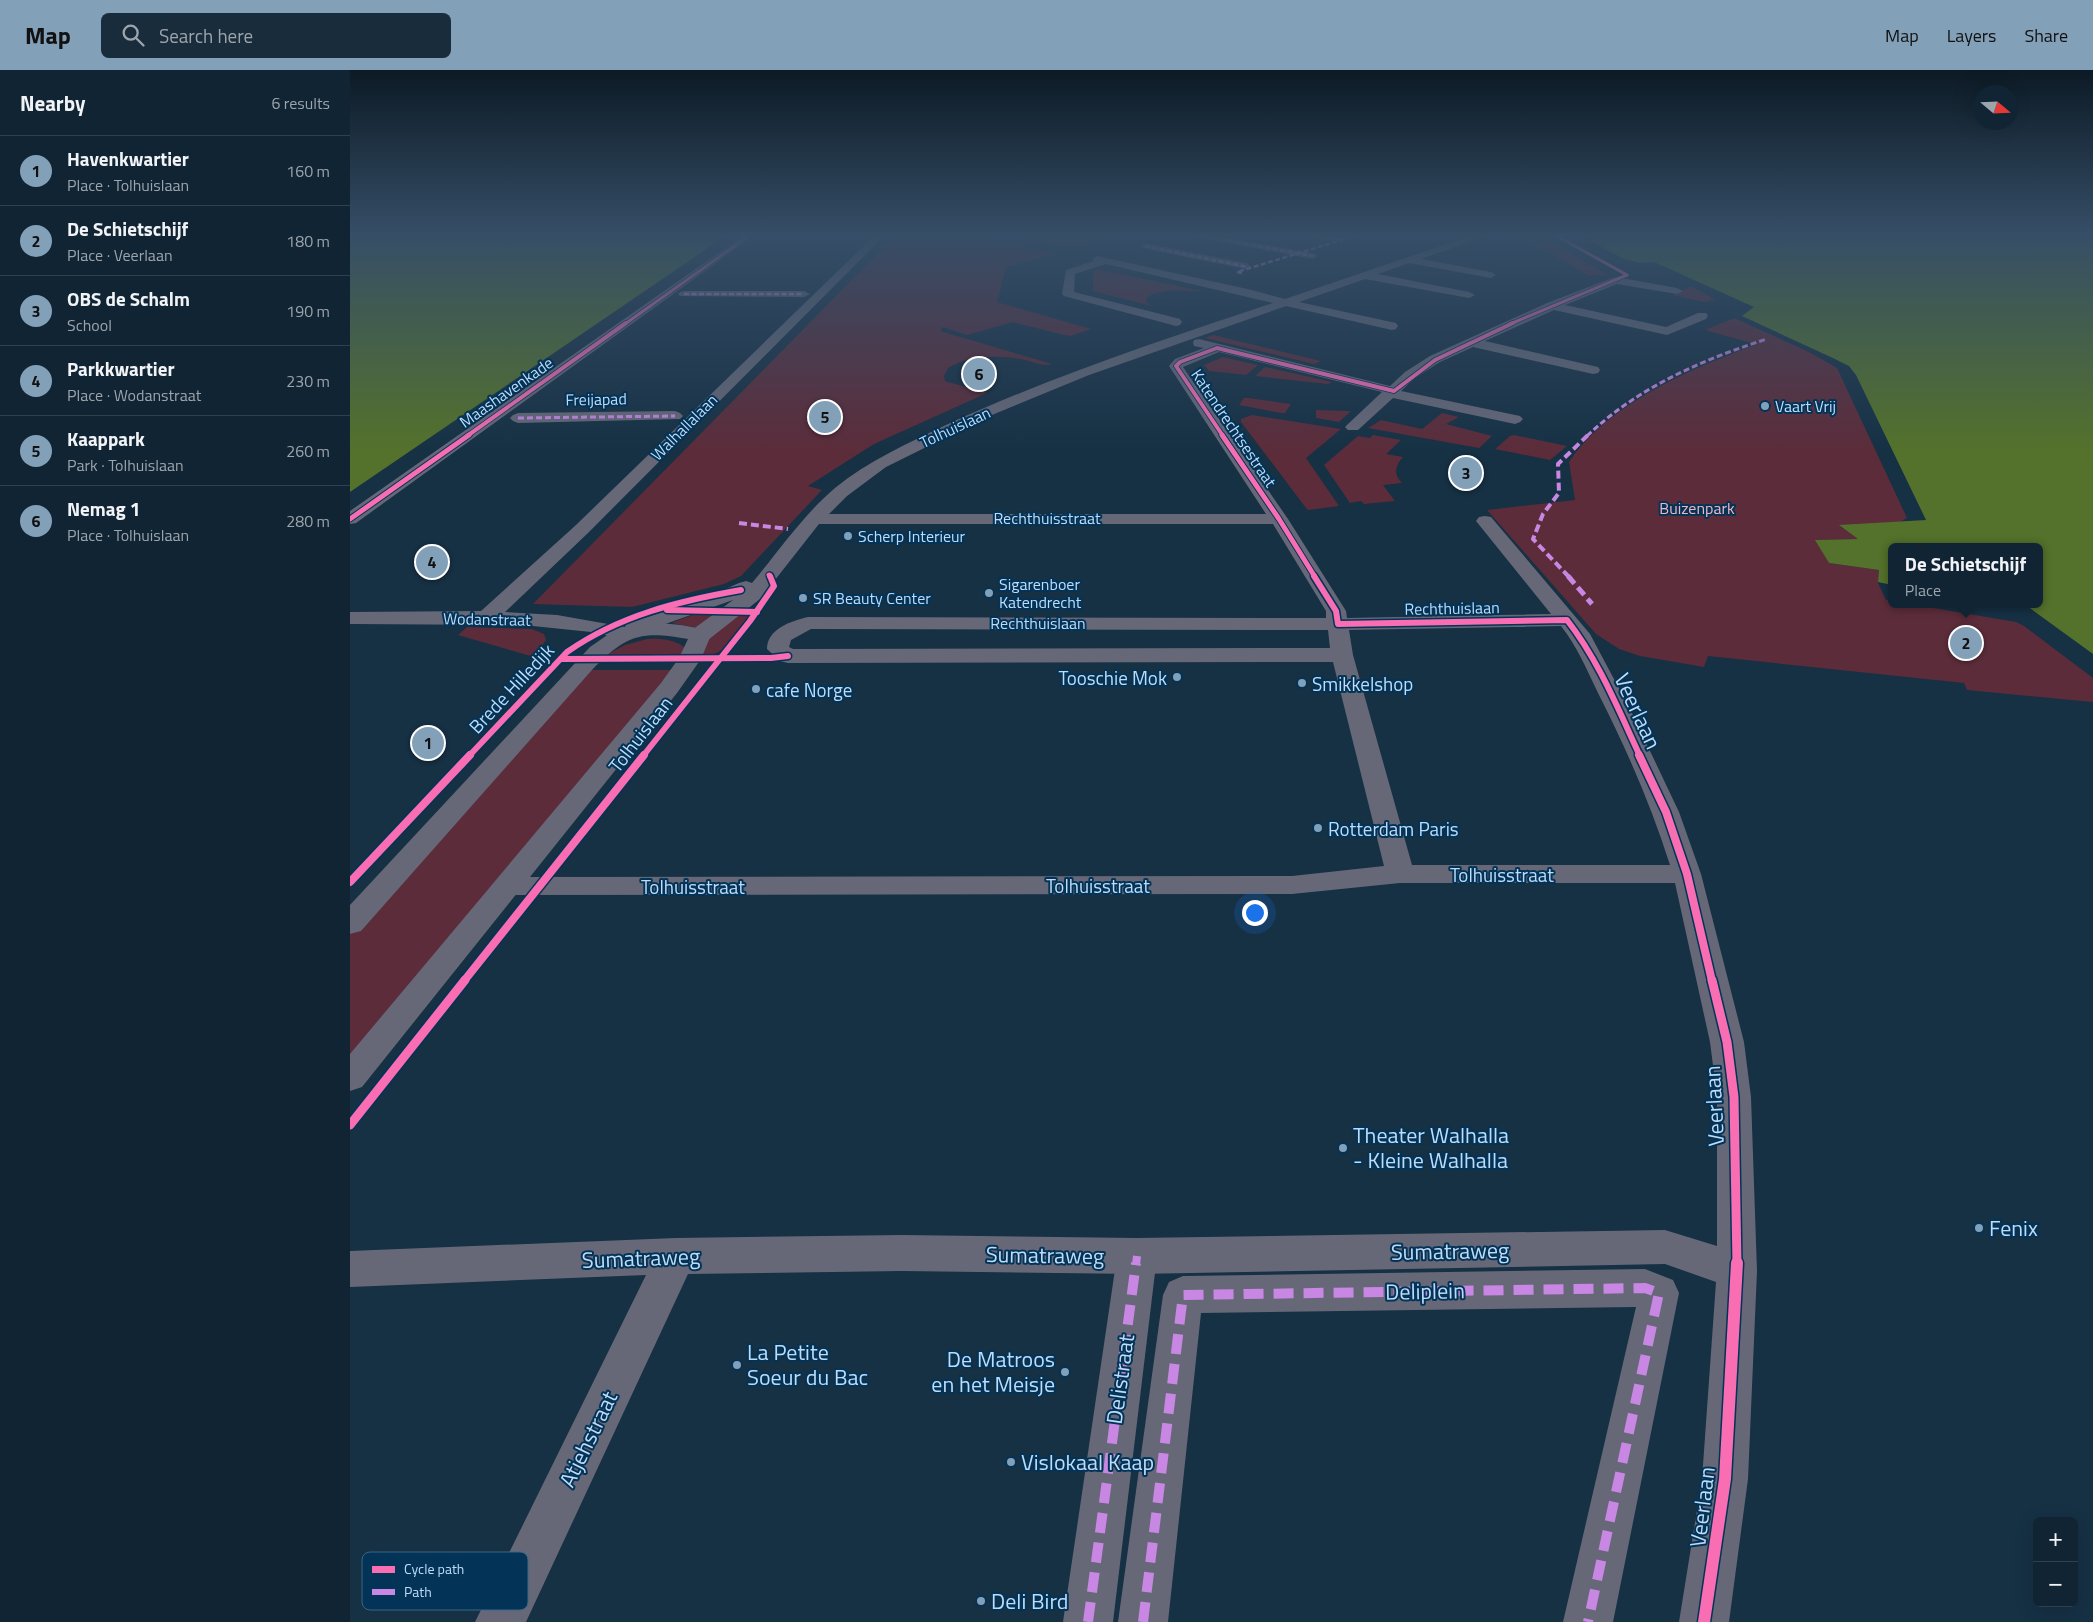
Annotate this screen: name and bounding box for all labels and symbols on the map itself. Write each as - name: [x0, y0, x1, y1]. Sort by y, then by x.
- north arrow: [1973, 85, 2018, 130]
- street label: Maashavenkade: [454, 351, 558, 433]
- pin: 6: [963, 355, 995, 393]
- street label: Katendrechtsestraat: [1185, 364, 1283, 492]
- street label: Freijapad: [565, 386, 627, 412]
- street label: Walhallalaan: [645, 388, 723, 466]
- place label: Vaart Vrij: [1775, 394, 1836, 418]
- pin: 5: [809, 398, 841, 436]
- street label: Tolhuislaan: [916, 400, 994, 454]
- marker: Vaart Vrij: [1759, 400, 1771, 412]
- pin: 3: [1450, 454, 1482, 492]
- park label: Buizenpark: [1659, 496, 1735, 520]
- street label: Rechthuisstraat: [993, 506, 1101, 530]
- place label: Scherp Interieur: [858, 524, 966, 548]
- marker: Scherp Interieur: [842, 530, 854, 542]
- pin: 4: [416, 543, 448, 581]
- place label: Sigarenboer Katendrecht: [999, 572, 1082, 614]
- place label: SR Beauty Center: [813, 586, 931, 610]
- marker: Sigarenboer Katendrecht: [983, 587, 995, 599]
- marker: SR Beauty Center: [797, 592, 809, 604]
- street label: Rechthuislaan: [1404, 595, 1500, 621]
- street label: Wodanstraat: [443, 606, 531, 632]
- street label: Rechthuislaan: [990, 611, 1086, 635]
- pin: 2: [1950, 624, 1982, 662]
- street label: Brede Hilledijk: [461, 636, 561, 740]
- place label: Tooschie Mok: [1058, 663, 1167, 692]
- street label: Veerlaan: [1606, 667, 1670, 755]
- place label: Smikkelshop: [1312, 669, 1413, 698]
- marker: Tooschie Mok: [1171, 671, 1183, 683]
- place label: cafe Norge: [766, 675, 852, 704]
- marker: Smikkelshop: [1296, 677, 1308, 689]
- marker: cafe Norge: [750, 683, 762, 695]
- street label: Tolhuislaan: [601, 690, 679, 778]
- pin: 1: [412, 724, 444, 762]
- place label: Rotterdam Paris: [1328, 814, 1459, 843]
- marker: Rotterdam Paris: [1312, 822, 1324, 834]
- street label: Tolhuisstraat: [1450, 860, 1554, 889]
- street label: Tolhuisstraat: [1046, 871, 1150, 900]
- street label: Tolhuisstraat: [641, 872, 745, 901]
- your location: [1242, 900, 1268, 926]
- street label: Veerlaan: [1695, 1065, 1733, 1147]
- place label: Theater Walhalla - Kleine Walhalla: [1353, 1118, 1509, 1177]
- marker: Theater Walhalla - Kleine Walhalla: [1337, 1142, 1349, 1154]
- place label: Fenix: [1989, 1211, 2038, 1245]
- marker: Fenix: [1973, 1222, 1985, 1234]
- street label: Sumatraweg: [1390, 1233, 1510, 1269]
- street label: Sumatraweg: [985, 1237, 1105, 1273]
- street label: Sumatraweg: [581, 1239, 701, 1277]
- street label: Deliplein: [1385, 1273, 1465, 1309]
- street label: Delistraat: [1097, 1332, 1143, 1426]
- place label: La Petite Soeur du Bac: [747, 1335, 868, 1394]
- place label: De Matroos en het Meisje: [931, 1342, 1055, 1401]
- marker: La Petite Soeur du Bac: [731, 1359, 743, 1371]
- marker: De Matroos en het Meisje: [1059, 1366, 1071, 1378]
- street label: Atjehstraat: [550, 1385, 626, 1493]
- place label: Vislokaal Kaap: [1021, 1445, 1154, 1479]
- marker: Vislokaal Kaap: [1005, 1456, 1017, 1468]
- street label: Veerlaan: [1680, 1465, 1724, 1549]
- legend: [362, 1552, 528, 1610]
- text: Cycle path: [404, 1558, 464, 1579]
- text: Path: [404, 1581, 432, 1602]
- place label: Deli Bird: [991, 1584, 1068, 1618]
- marker: Deli Bird: [975, 1595, 987, 1607]

